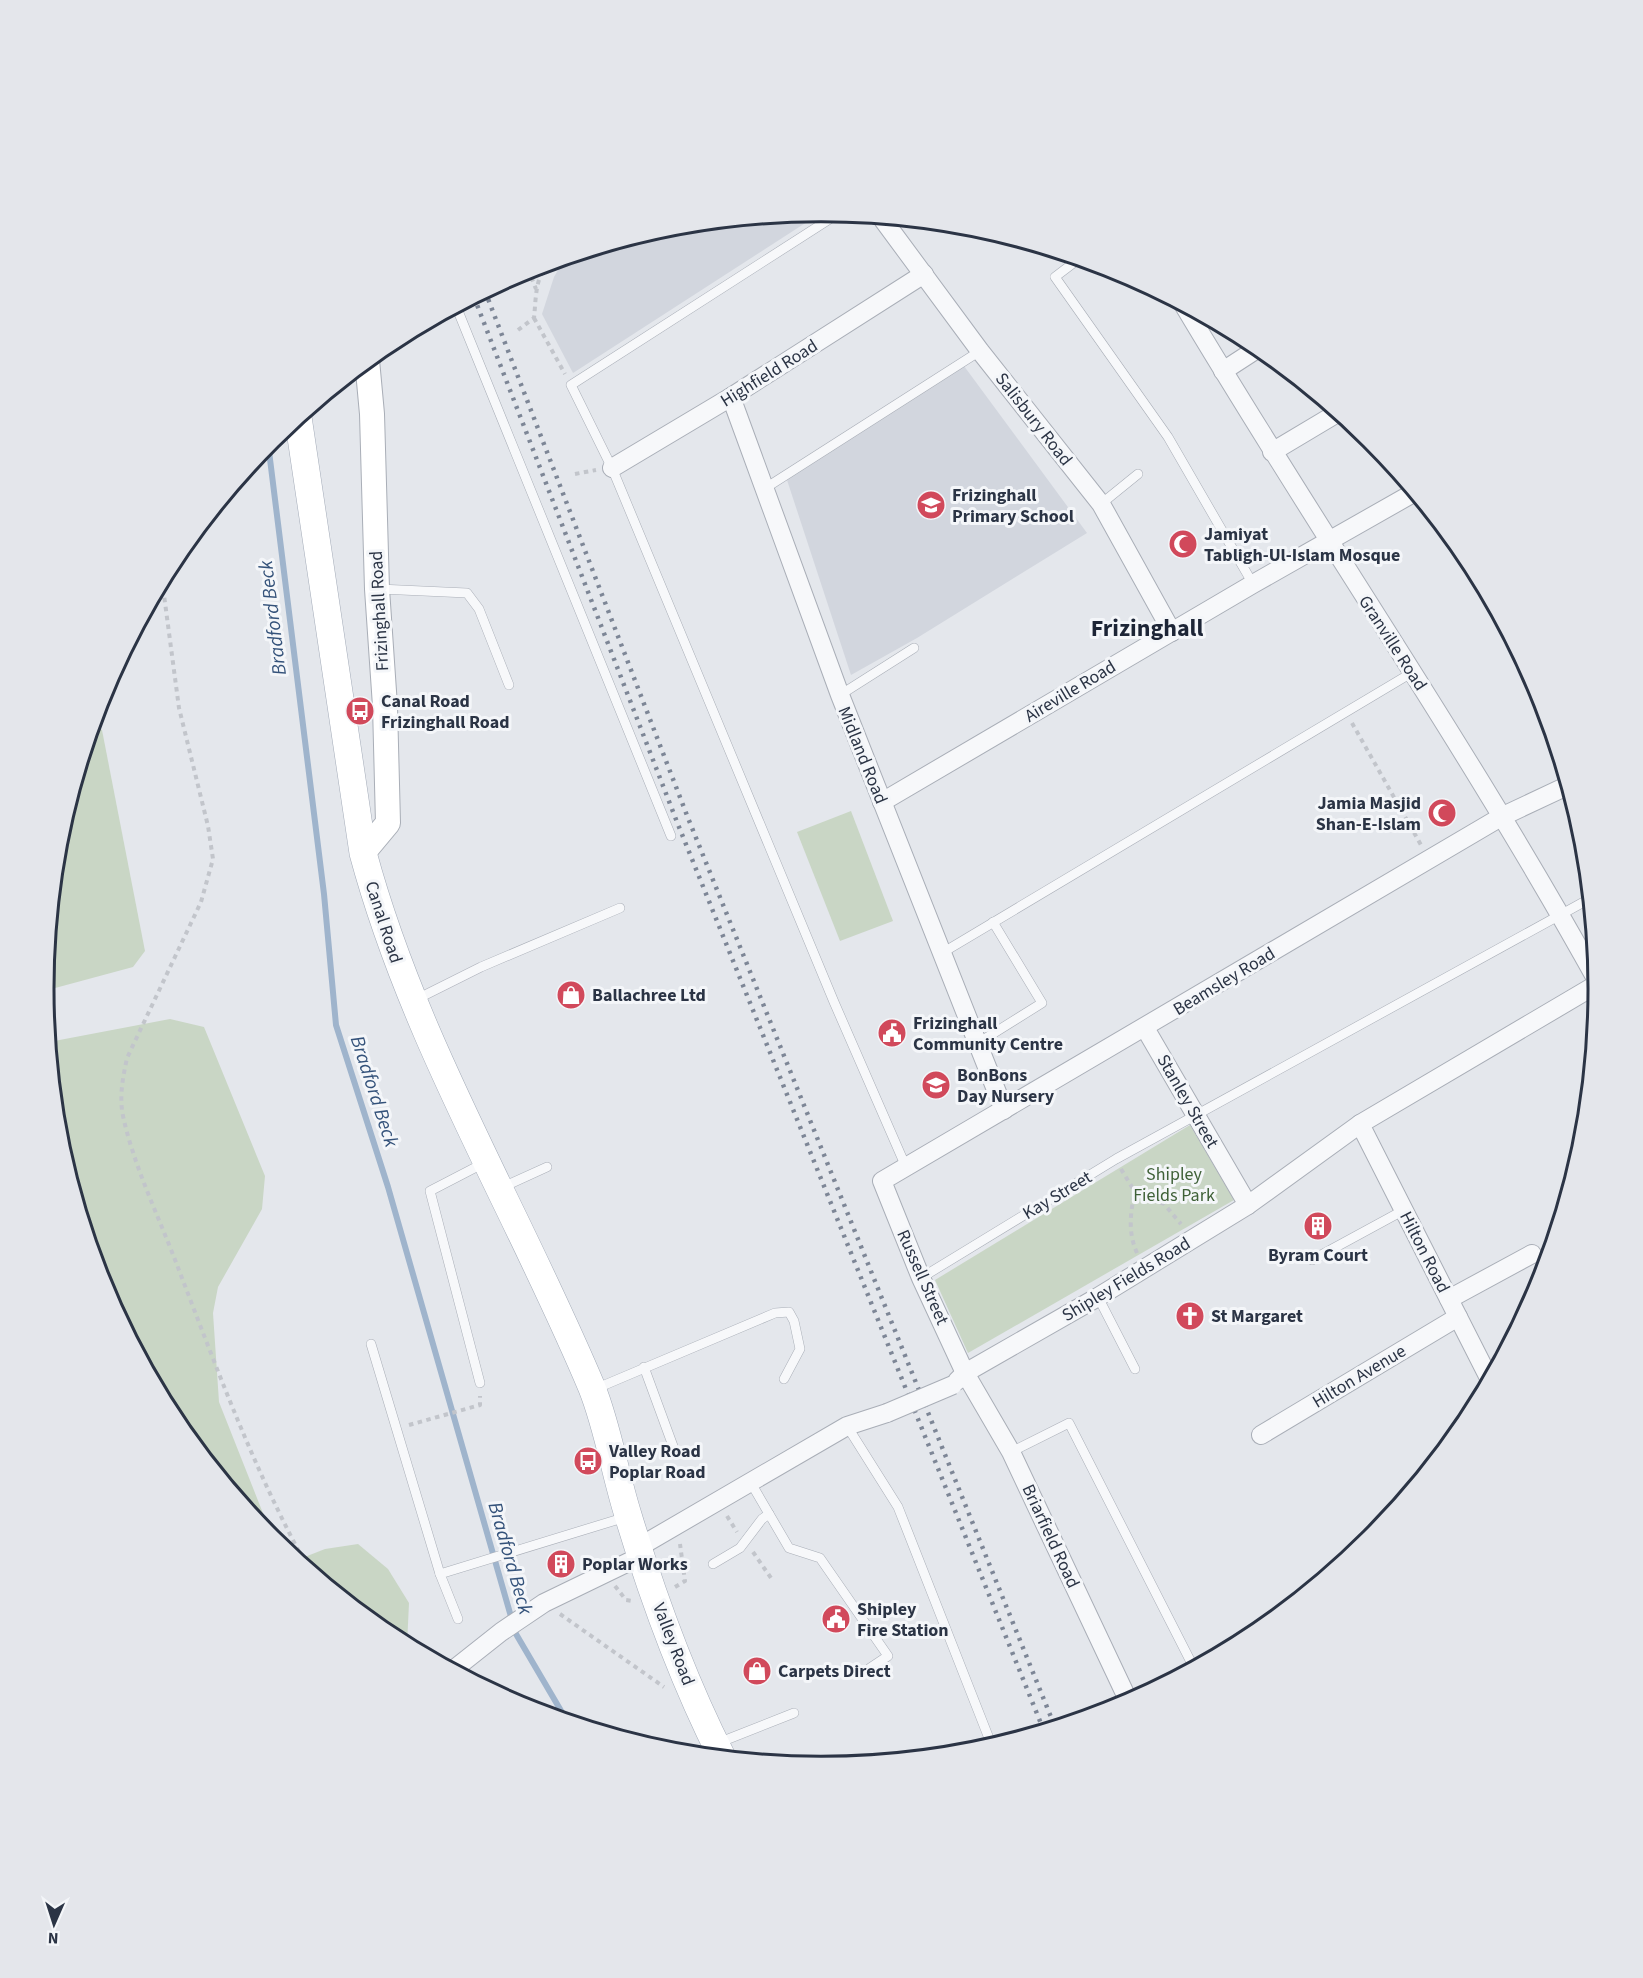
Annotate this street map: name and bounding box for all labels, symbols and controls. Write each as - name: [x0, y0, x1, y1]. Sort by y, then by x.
- street label: Highfield Road: [716, 334, 823, 413]
- street label: Salisbury Road: [989, 367, 1078, 471]
- place label: Frizinghall Primary School: [952, 483, 1074, 529]
- school or university icon: Frizinghall Primary School: [915, 489, 947, 521]
- place label: Jamiyat Tabligh-Ul-Islam Mosque: [1204, 522, 1400, 568]
- mosque icon: Jamiyat Tabligh-Ul-Islam Mosque: [1167, 528, 1199, 560]
- street label: Frizinghall Road: [364, 550, 395, 672]
- water label: Bradford Beck: [252, 558, 294, 677]
- street label: Granville Road: [1352, 591, 1433, 696]
- district label: Frizinghall: [1091, 611, 1203, 646]
- street label: Aireville Road: [1020, 654, 1121, 729]
- place label: Canal Road Frizinghall Road: [381, 689, 509, 735]
- bus stop icon: Canal Road Frizinghall Road: [344, 695, 376, 727]
- street label: Midland Road: [832, 703, 893, 808]
- place label: Jamia Masjid Shan-E-Islam: [1316, 791, 1421, 837]
- mosque icon: Jamia Masjid Shan-E-Islam: [1426, 797, 1458, 829]
- street label: Canal Road: [358, 878, 409, 966]
- street label: Beamsley Road: [1169, 941, 1280, 1022]
- shop icon: Ballachree Ltd: [555, 979, 587, 1011]
- place label: Ballachree Ltd: [592, 983, 706, 1008]
- place label: Frizinghall Community Centre: [913, 1011, 1063, 1057]
- public building icon: Frizinghall Community Centre: [876, 1017, 908, 1049]
- water label: Bradford Beck: [343, 1032, 405, 1151]
- street label: Stanley Street: [1151, 1050, 1225, 1153]
- place label: BonBons Day Nursery: [957, 1063, 1055, 1109]
- school or university icon: BonBons Day Nursery: [920, 1069, 952, 1101]
- park label: Shipley Fields Park: [1133, 1162, 1215, 1208]
- street label: Kay Street: [1018, 1165, 1097, 1226]
- street label: Hilton Road: [1393, 1207, 1456, 1297]
- building icon: Byram Court: [1302, 1210, 1334, 1242]
- street label: Russell Street: [890, 1226, 955, 1329]
- street label: Shipley Fields Road: [1057, 1231, 1195, 1328]
- place label: Byram Court: [1268, 1243, 1368, 1268]
- church icon: St Margaret: [1174, 1300, 1206, 1332]
- place label: St Margaret: [1211, 1304, 1303, 1329]
- street label: Hilton Avenue: [1308, 1339, 1411, 1414]
- place label: Valley Road Poplar Road: [608, 1439, 706, 1485]
- bus stop icon: Valley Road Poplar Road: [572, 1445, 604, 1477]
- street label: Briarfield Road: [1016, 1480, 1086, 1592]
- water label: Bradford Beck: [481, 1499, 540, 1618]
- building icon: Poplar Works: [545, 1548, 577, 1580]
- place label: Poplar Works: [582, 1552, 688, 1577]
- place label: Shipley Fire Station: [857, 1597, 949, 1643]
- street label: Valley Road: [646, 1599, 701, 1689]
- public building icon: Shipley Fire Station: [820, 1603, 852, 1635]
- shop icon: Carpets Direct: [741, 1655, 773, 1687]
- place label: Carpets Direct: [778, 1659, 891, 1684]
- north arrow: [24, 1894, 84, 1954]
- text: N: [47, 1927, 59, 1949]

